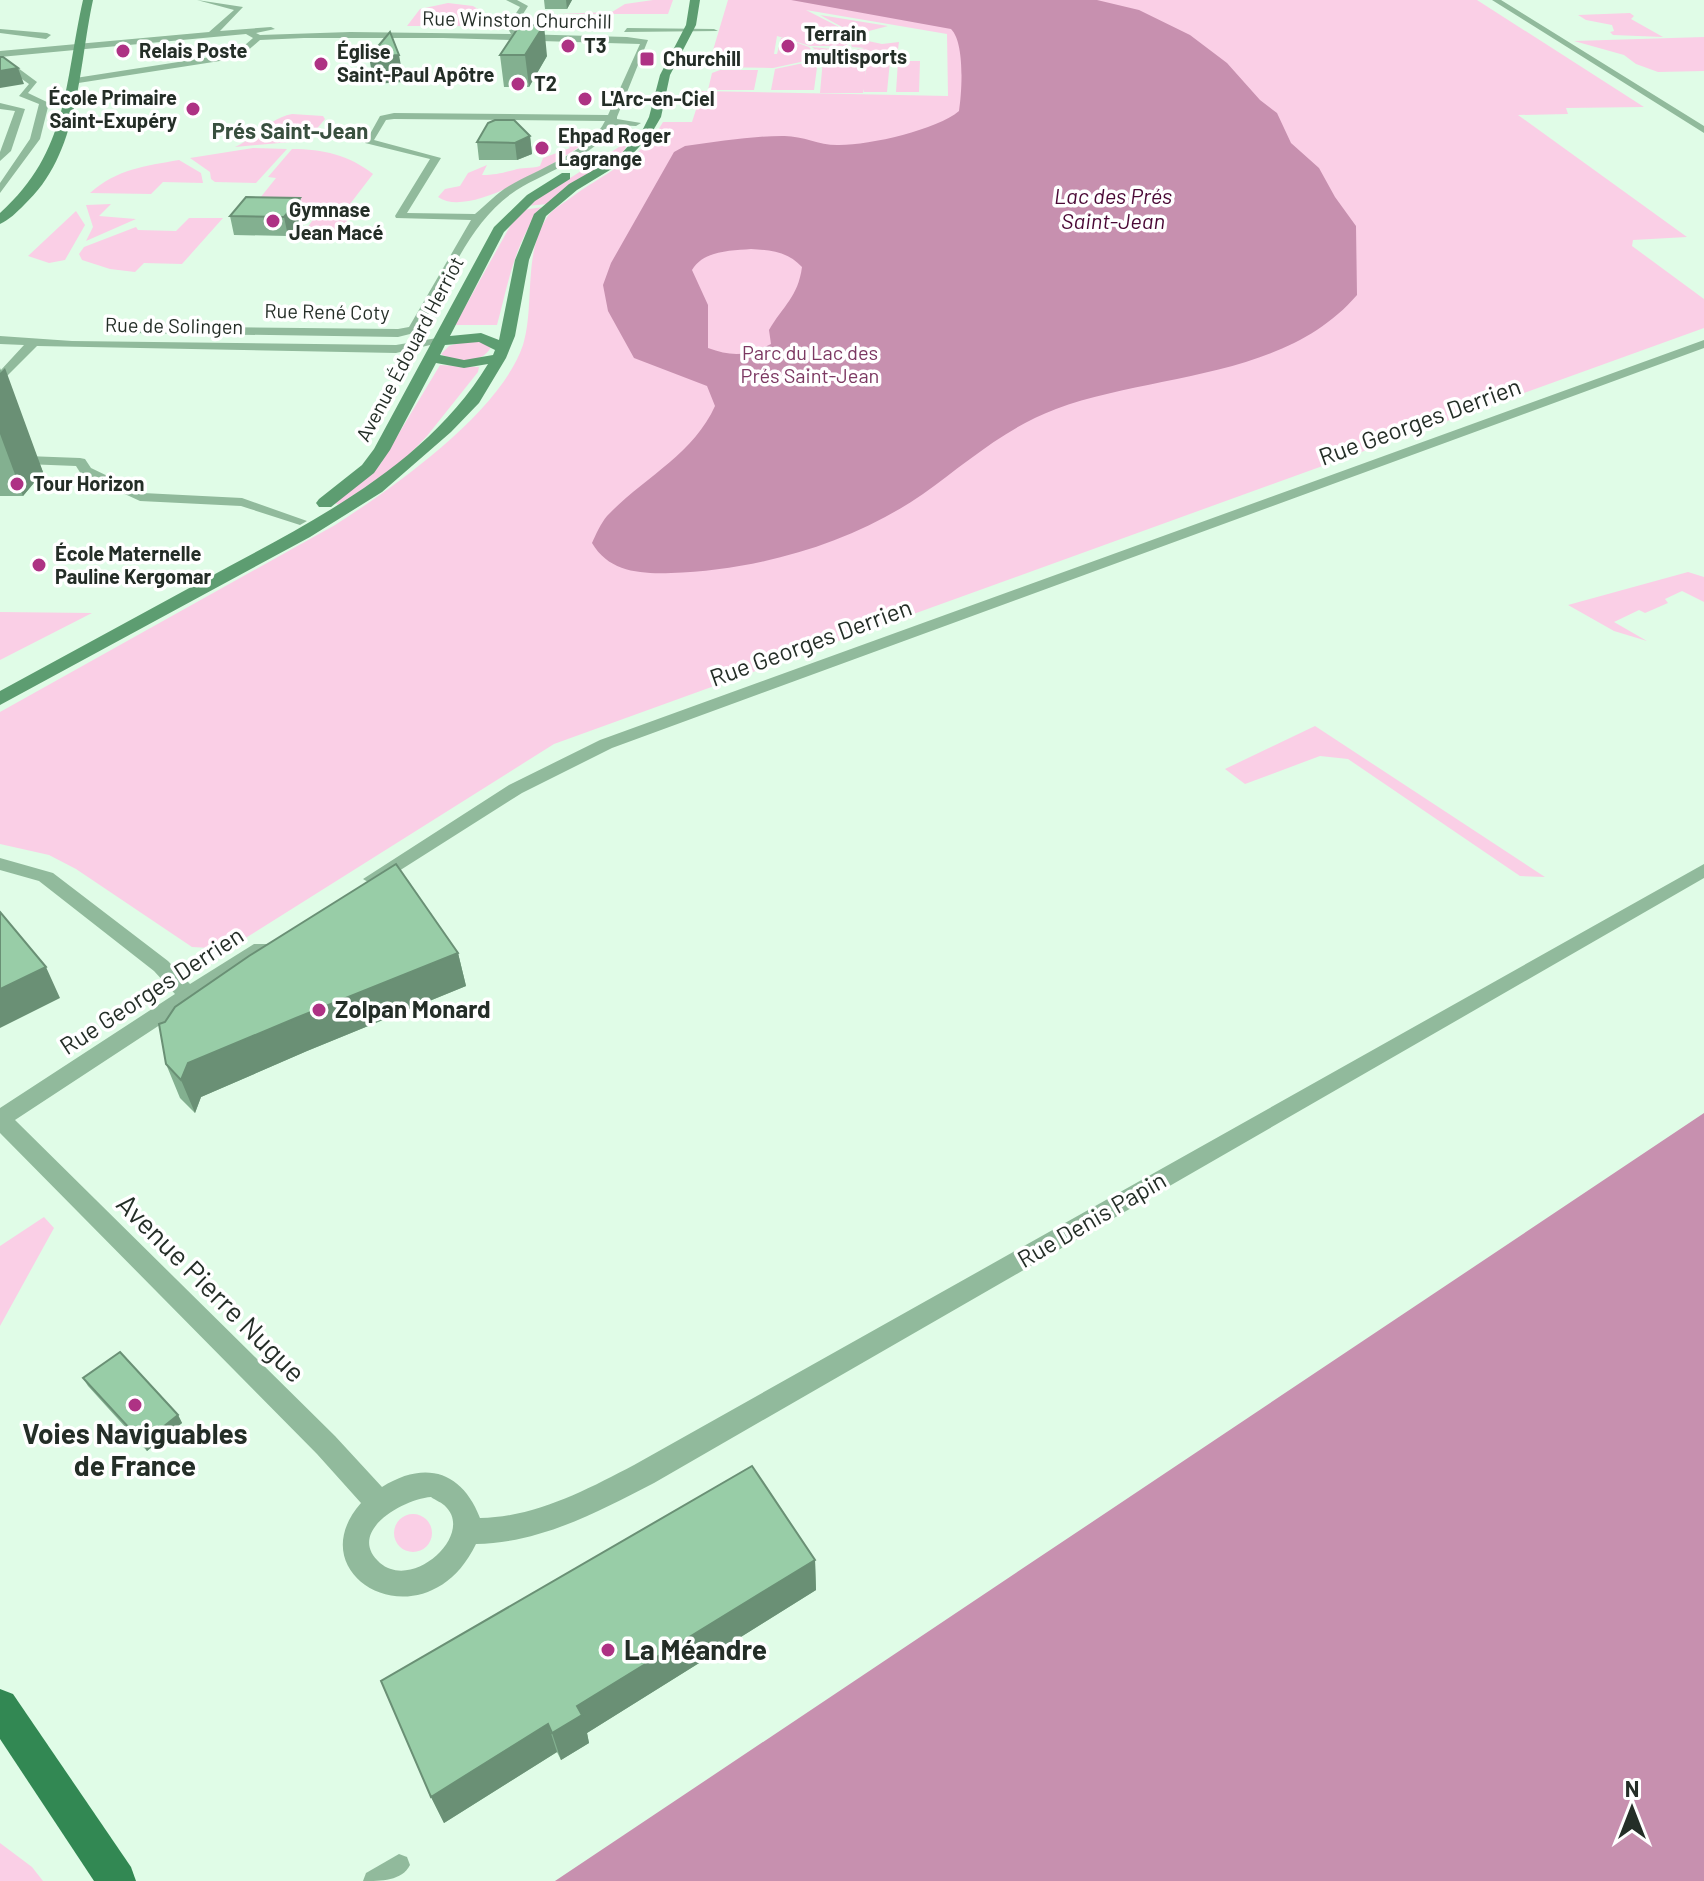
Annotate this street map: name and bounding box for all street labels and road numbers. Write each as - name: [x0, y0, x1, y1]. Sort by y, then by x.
- street label: Rue Winston Churchill: [422, 5, 612, 33]
- street label: Avenue Édouard Herriot: [350, 252, 468, 445]
- street label: Rue René Coty: [264, 298, 390, 324]
- street label: Rue de Solingen: [105, 312, 243, 338]
- street label: Rue Georges Derrien: [1315, 371, 1524, 471]
- street label: Rue Georges Derrien: [706, 592, 915, 692]
- street label: Rue Georges Derrien: [54, 920, 248, 1060]
- street label: Rue Denis Papin: [1012, 1164, 1171, 1273]
- street label: Avenue Pierre Nugue: [110, 1186, 313, 1389]

